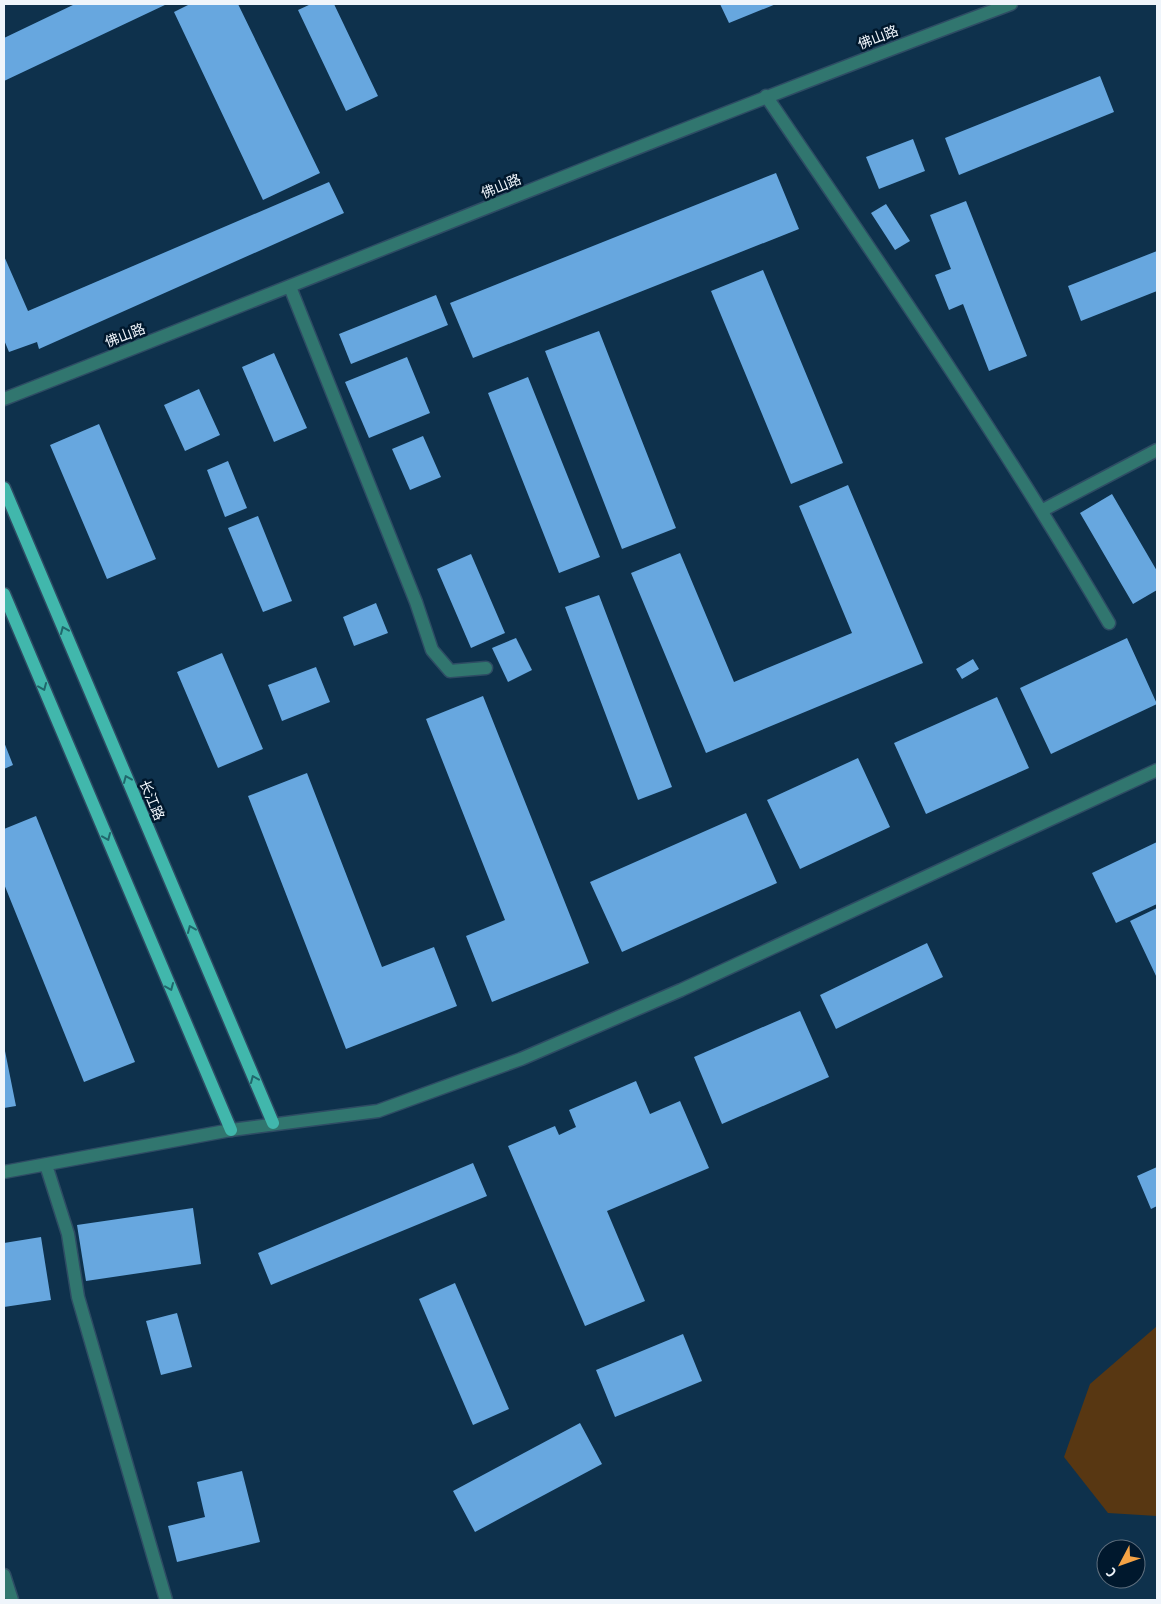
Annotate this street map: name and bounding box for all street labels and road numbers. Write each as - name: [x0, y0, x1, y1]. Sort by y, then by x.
- street label: 佛山路: [855, 21, 901, 53]
- street label: 佛山路: [478, 170, 524, 202]
- street label: 佛山路: [102, 319, 148, 351]
- street label: 长江路: [136, 777, 168, 823]

